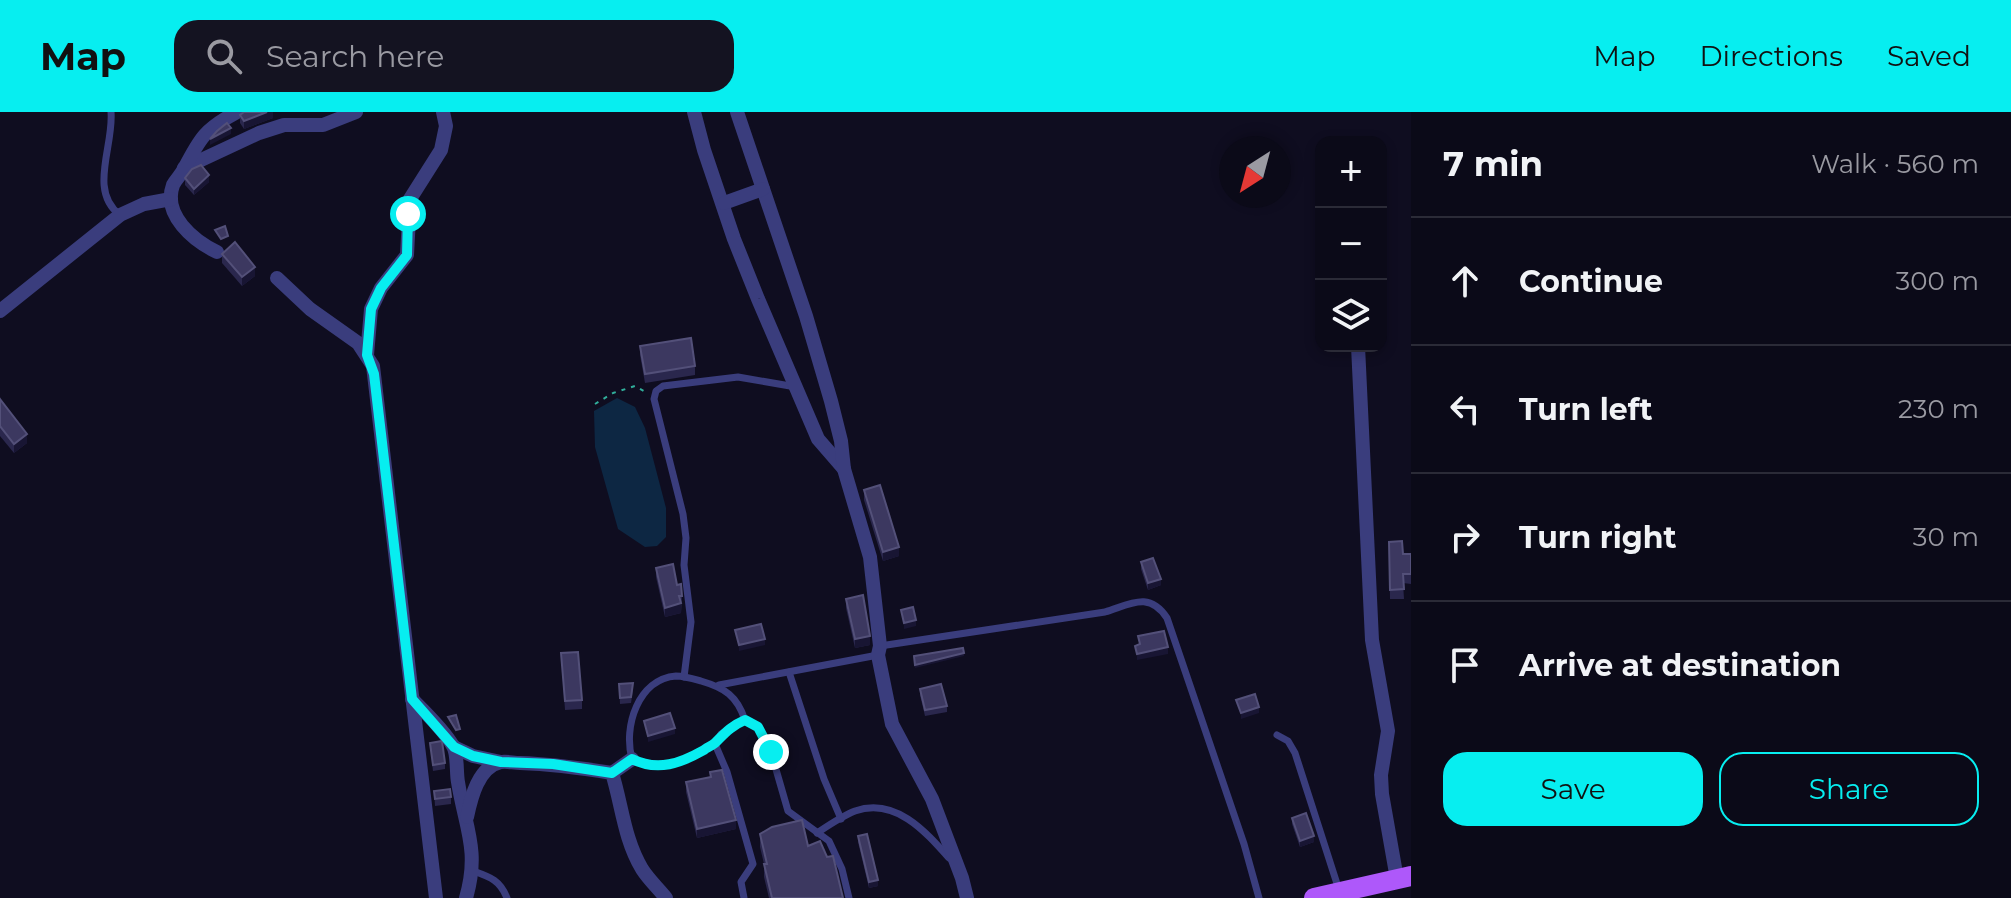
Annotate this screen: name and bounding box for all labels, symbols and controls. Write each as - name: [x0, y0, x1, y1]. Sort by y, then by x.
- search box: [174, 20, 734, 92]
- text: Map: [40, 33, 126, 80]
- icon: search: [202, 34, 246, 78]
- text: Search here: [266, 38, 444, 75]
- text: Map: [1593, 39, 1655, 73]
- text: Directions: [1699, 39, 1843, 73]
- text: Saved: [1887, 39, 1971, 73]
- north arrow: [1219, 136, 1291, 208]
- map controls: [1315, 136, 1387, 352]
- button: +: [1315, 136, 1387, 208]
- text: 7 min: [1443, 143, 1543, 185]
- text: Walk · 560 m: [1811, 148, 1979, 180]
- route start: [390, 196, 426, 232]
- button: −: [1315, 208, 1387, 280]
- icon: ahead: [1443, 259, 1487, 303]
- text: Continue: [1519, 263, 1663, 300]
- text: 300 m: [1896, 265, 1979, 297]
- button: layers: [1315, 280, 1387, 352]
- icon: left: [1443, 387, 1487, 431]
- text: Turn left: [1519, 391, 1652, 428]
- text: 230 m: [1898, 393, 1979, 425]
- icon: right: [1443, 515, 1487, 559]
- text: Turn right: [1519, 519, 1676, 556]
- text: 30 m: [1913, 521, 1979, 553]
- icon: arrive: [1443, 643, 1487, 687]
- text: Arrive at destination: [1519, 647, 1841, 684]
- route end: [753, 734, 789, 770]
- button: Save: [1443, 752, 1703, 826]
- button: Share: [1719, 752, 1979, 826]

